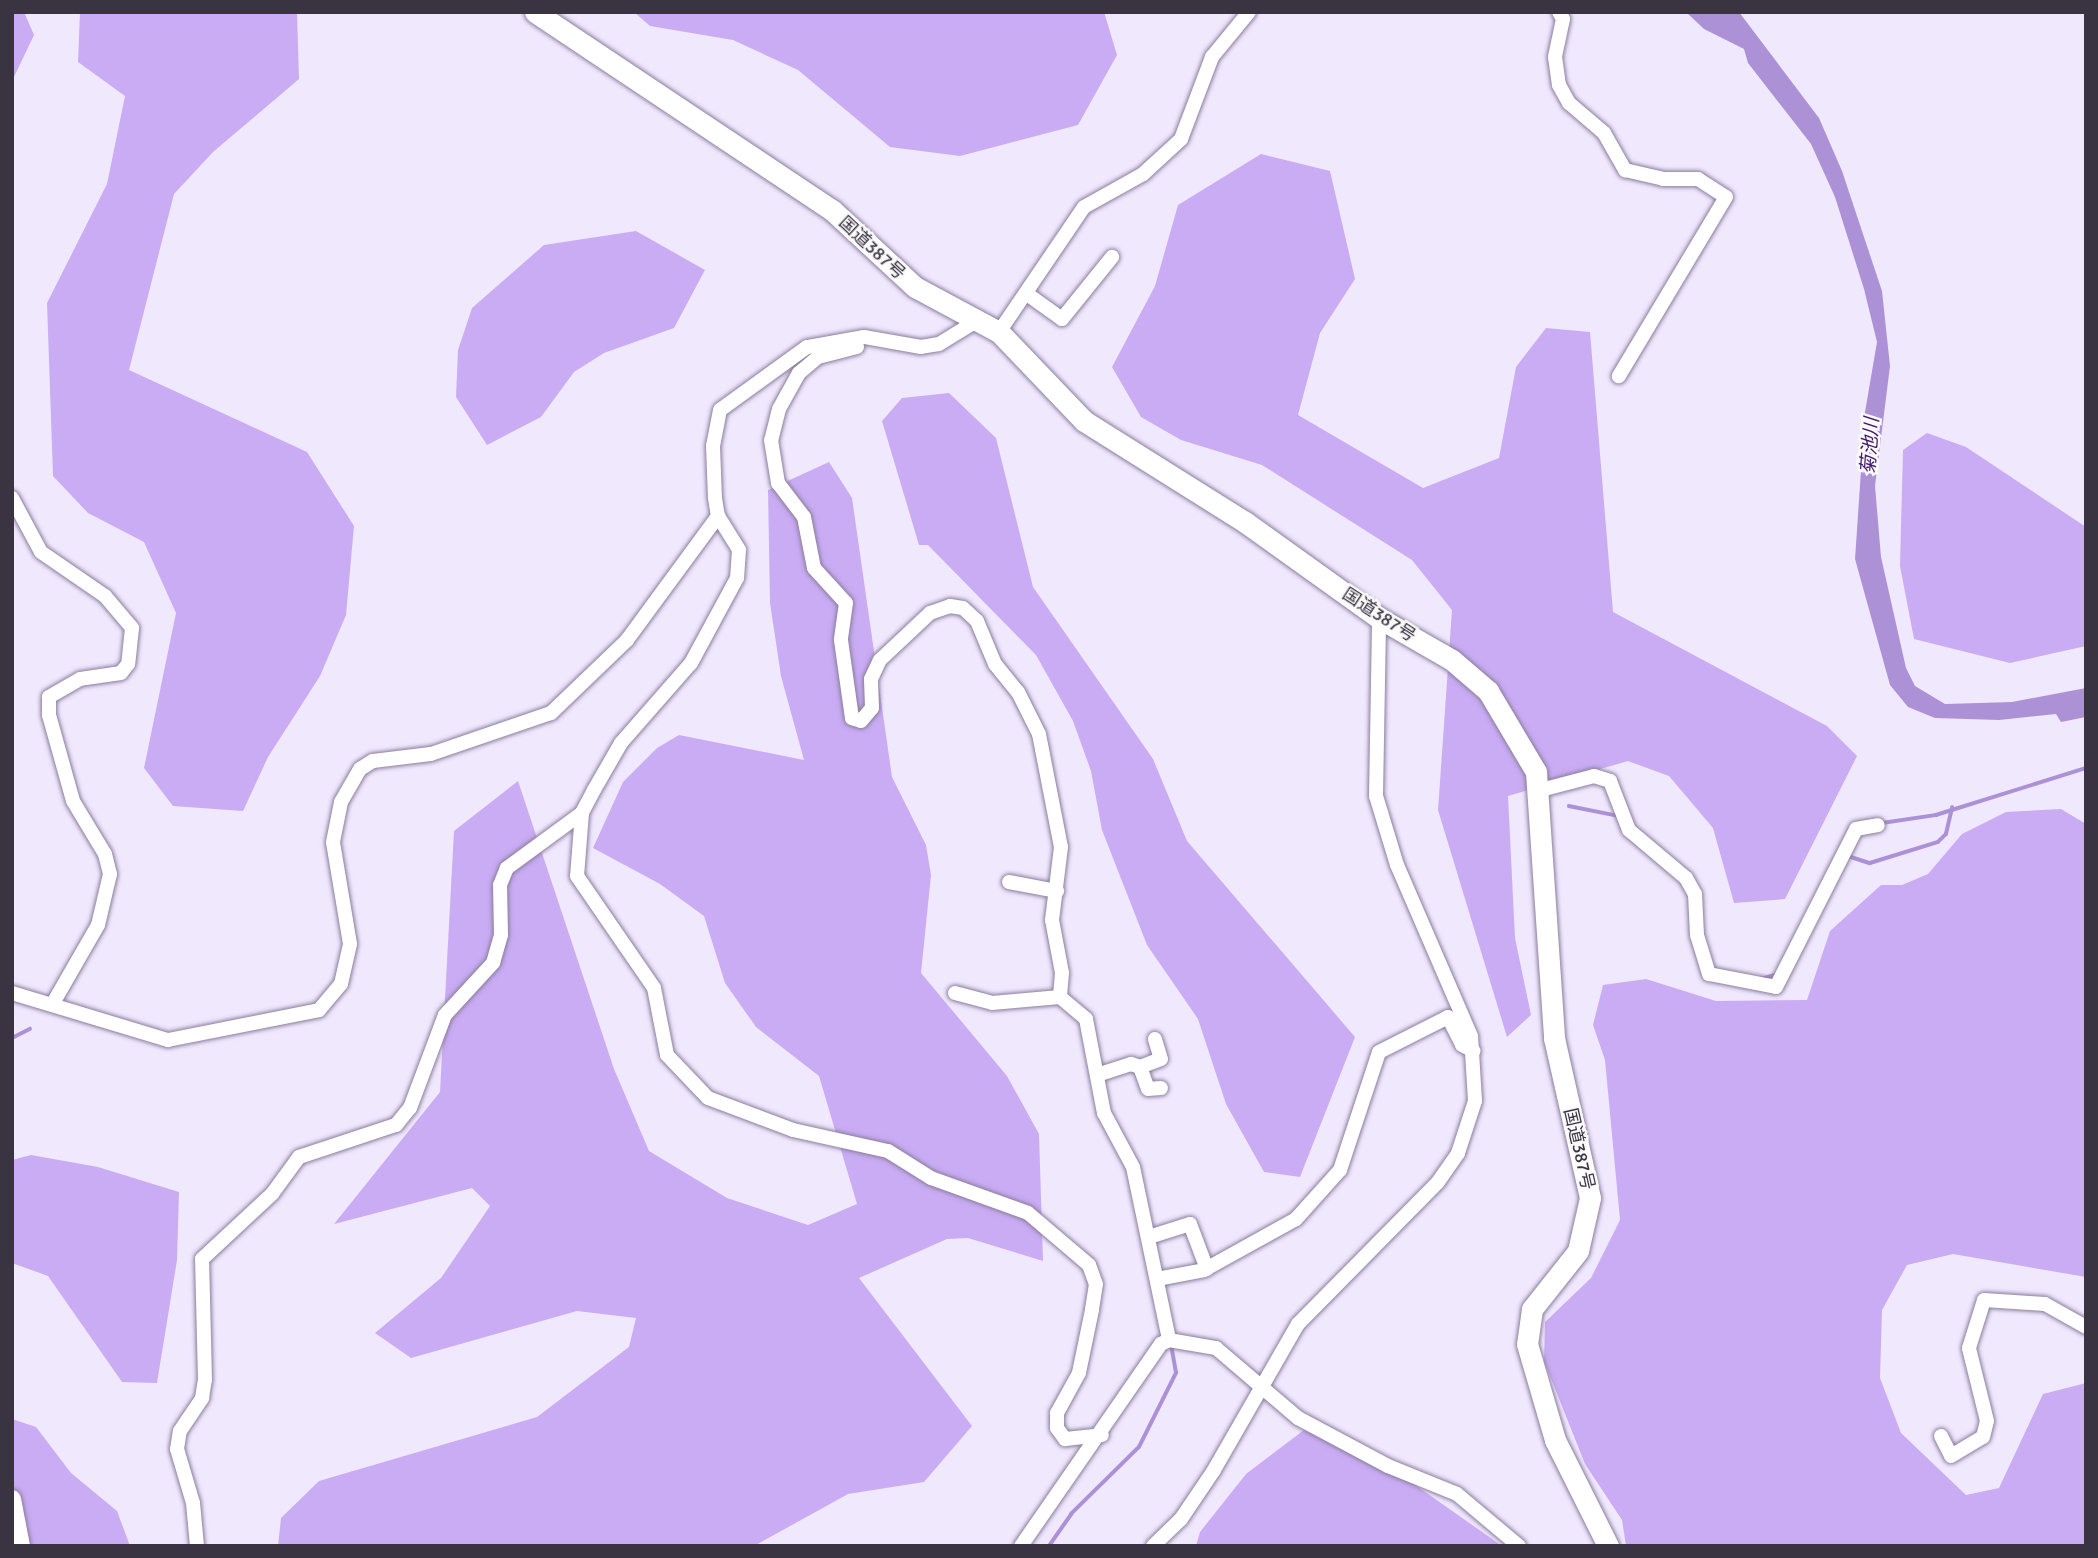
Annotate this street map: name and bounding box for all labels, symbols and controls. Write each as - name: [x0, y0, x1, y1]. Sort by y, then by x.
- street label: 国道387号: [834, 212, 910, 284]
- water label: 菊池川: [1858, 417, 1884, 475]
- street label: 国道387号: [1338, 583, 1420, 647]
- street label: 国道387号: [1559, 1106, 1599, 1192]

